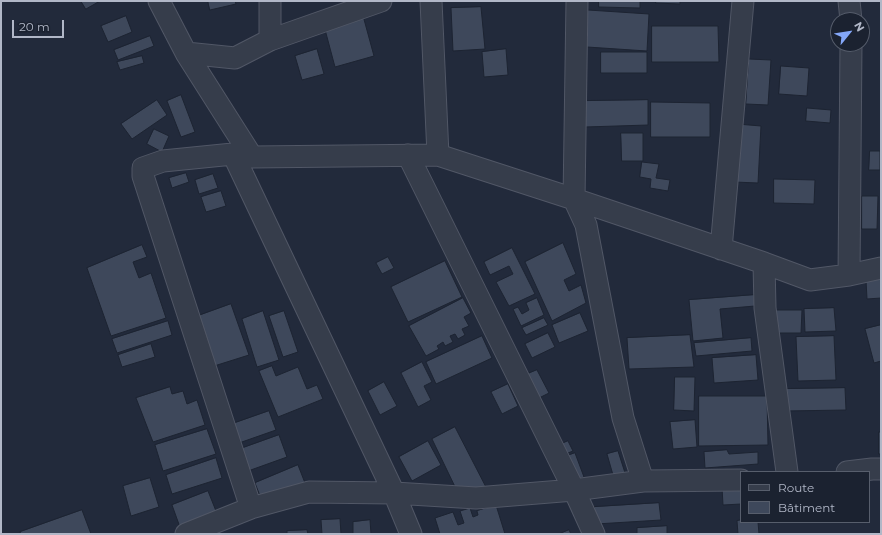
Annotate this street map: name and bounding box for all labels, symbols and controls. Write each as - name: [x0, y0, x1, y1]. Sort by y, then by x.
- scale bar: [14, 12, 66, 38]
- north arrow: [830, 12, 870, 52]
- text: 20 m: [19, 19, 50, 34]
- text: N: [851, 19, 868, 34]
- legend: [740, 471, 870, 523]
- text: Route: [778, 480, 814, 495]
- text: Bâtiment: [778, 500, 835, 515]

